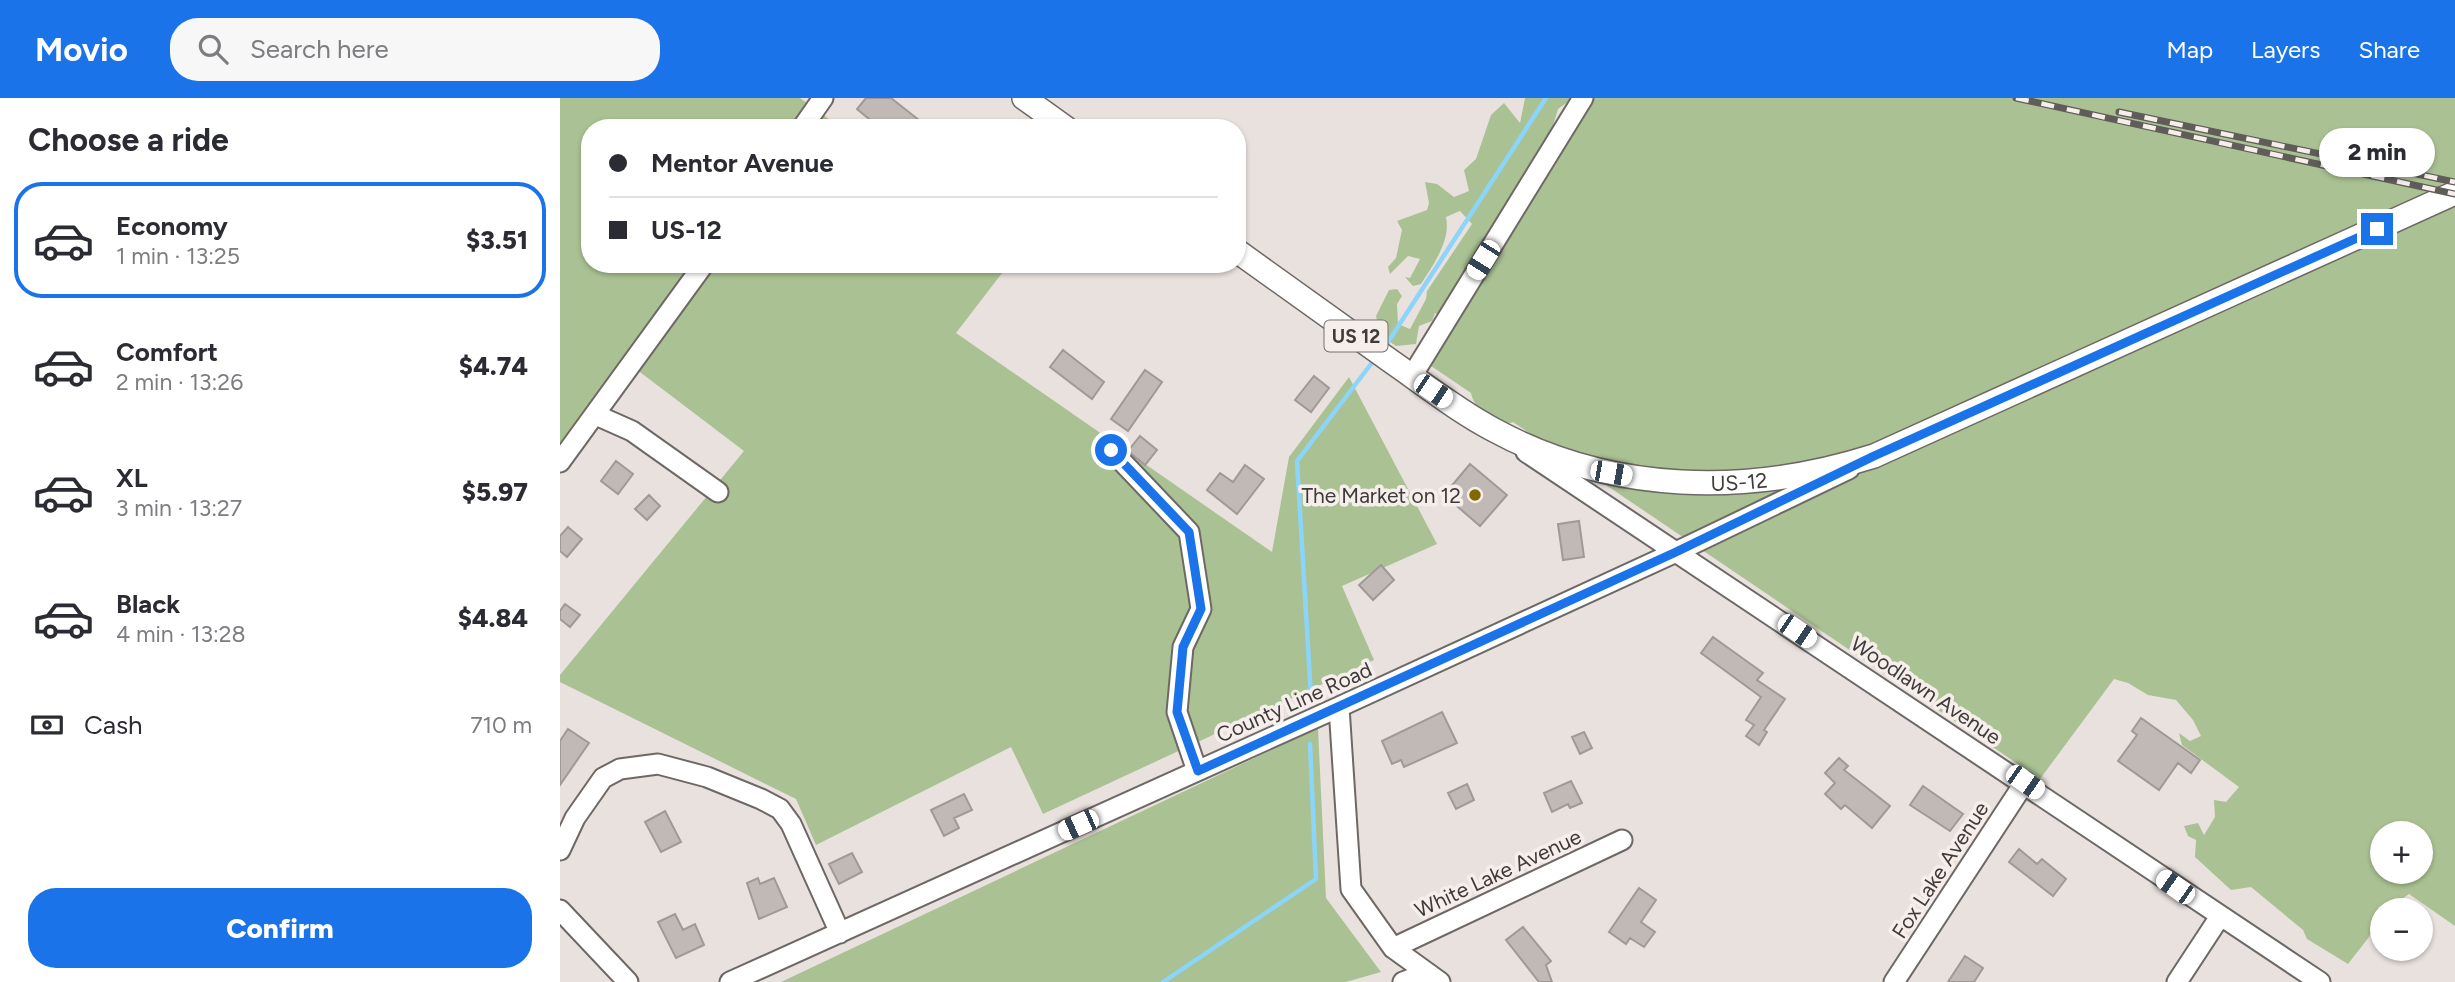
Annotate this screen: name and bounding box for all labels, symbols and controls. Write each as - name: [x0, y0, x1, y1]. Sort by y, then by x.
- search box: [170, 18, 660, 81]
- text: Movio: [35, 30, 128, 69]
- icon: search: [194, 30, 232, 68]
- text: Search here: [250, 33, 389, 65]
- text: Map: [2166, 35, 2213, 64]
- text: Layers: [2251, 35, 2320, 64]
- text: Share: [2358, 35, 2420, 64]
- text: Choose a ride: [28, 121, 229, 159]
- callout: 2 min: [2319, 128, 2435, 176]
- text: 2 min: [2348, 138, 2406, 166]
- text: Mentor Avenue: [651, 147, 834, 179]
- icon: car: [32, 209, 95, 272]
- text: Economy: [116, 210, 228, 242]
- route end: [2361, 213, 2393, 245]
- text: US-12: [651, 214, 722, 246]
- text: $3.51: [466, 224, 528, 256]
- car: [1463, 237, 1504, 283]
- text: 1 min · 13:25: [116, 242, 240, 270]
- road number: US 12: [1324, 320, 1388, 352]
- icon: car: [32, 335, 95, 398]
- text: Comfort: [116, 336, 218, 368]
- text: $4.74: [459, 350, 528, 382]
- text: 2 min · 13:26: [116, 368, 243, 396]
- car: [1410, 371, 1457, 411]
- route start: [1095, 434, 1127, 466]
- car: [1589, 459, 1634, 487]
- icon: car: [32, 461, 95, 524]
- text: XL: [116, 462, 148, 494]
- street label: US-12: [1710, 467, 1769, 495]
- text: $5.97: [462, 476, 528, 508]
- place label: The Market on 12: [1301, 483, 1461, 508]
- marker: The Market on 12: [1467, 487, 1483, 503]
- text: 3 min · 13:27: [116, 494, 242, 522]
- icon: car: [32, 587, 95, 650]
- text: Black: [116, 588, 180, 620]
- text: $4.84: [458, 602, 528, 634]
- car: [1774, 611, 1821, 651]
- text: 4 min · 13:28: [116, 620, 246, 648]
- street label: Woodlawn Avenue: [1846, 631, 2006, 749]
- street label: County Line Road: [1212, 657, 1376, 747]
- icon: cash: [28, 706, 66, 744]
- text: Cash: [84, 709, 143, 741]
- text: 710 m: [470, 711, 532, 739]
- car: [2002, 761, 2049, 803]
- street label: Fox Lake Avenue: [1887, 797, 1993, 943]
- car: [1055, 807, 1102, 843]
- map controls: [2370, 821, 2433, 961]
- button: +: [2370, 821, 2433, 884]
- street label: White Lake Avenue: [1411, 824, 1585, 922]
- car: [2152, 866, 2199, 908]
- button: Confirm: [28, 888, 532, 968]
- button: −: [2370, 898, 2433, 961]

